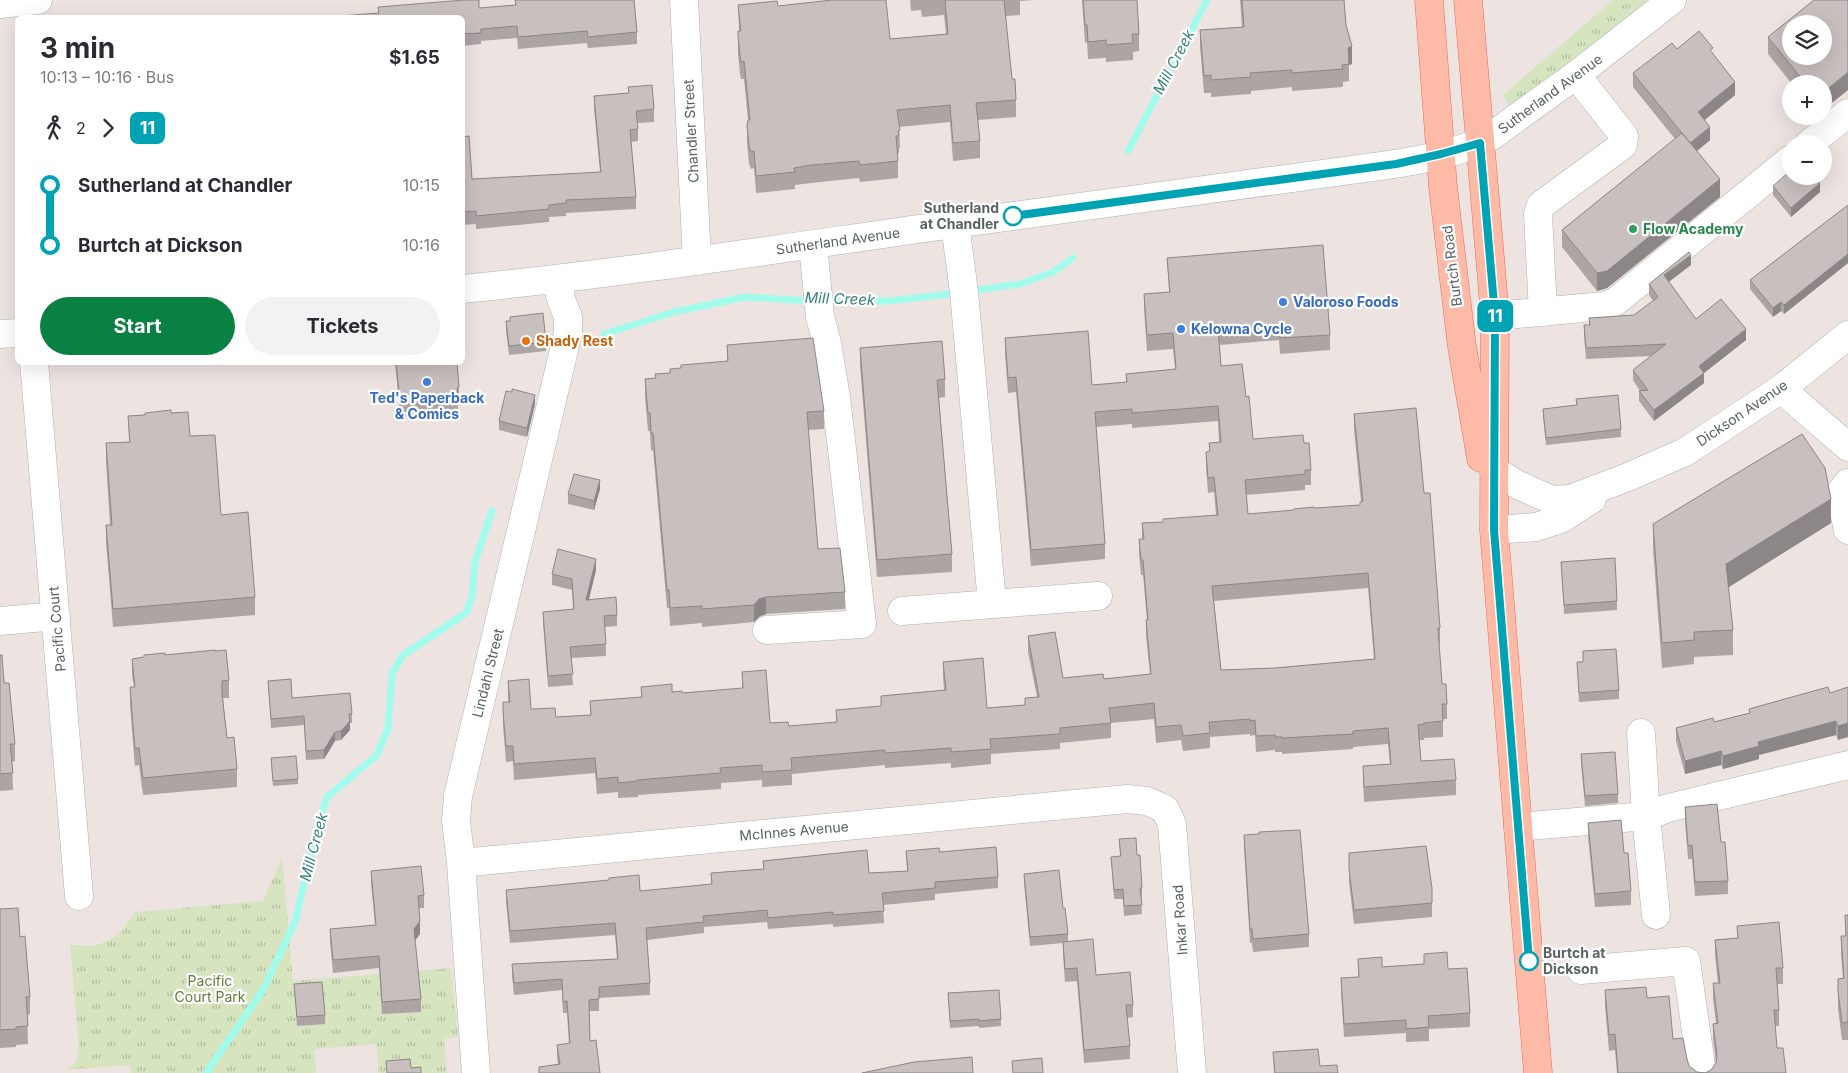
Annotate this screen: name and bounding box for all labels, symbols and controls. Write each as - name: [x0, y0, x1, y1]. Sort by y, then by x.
- map controls: [1782, 15, 1832, 185]
- button: layers: [1782, 15, 1832, 65]
- water label: Mill Creek: [1149, 25, 1199, 97]
- text: 3 min: [40, 31, 115, 65]
- text: $1.65: [389, 46, 440, 69]
- street label: Sutherland Avenue: [1494, 50, 1605, 137]
- text: 10:13 – 10:16 · Bus: [40, 67, 174, 87]
- button: +: [1782, 75, 1832, 125]
- street label: Chandler Street: [679, 78, 702, 183]
- icon: walk: [40, 114, 68, 142]
- icon: forward: [94, 114, 122, 142]
- text: 11: [140, 117, 155, 138]
- text: 2: [76, 118, 86, 138]
- button: −: [1782, 135, 1832, 185]
- text: Sutherland at Chandler: [78, 174, 292, 197]
- text: 10:15: [403, 175, 440, 195]
- place label: Sutherland at Chandler: [920, 199, 999, 232]
- marker: Sutherland at Chandler: [1003, 206, 1023, 226]
- place label: Flow Academy: [1643, 220, 1744, 237]
- street label: Sutherland Avenue: [775, 223, 901, 258]
- marker: Flow Academy: [1627, 223, 1639, 235]
- street label: Burtch Road: [1438, 225, 1465, 307]
- text: Burtch at Dickson: [78, 234, 242, 257]
- text: 10:16: [402, 235, 440, 255]
- water label: Mill Creek: [804, 288, 876, 309]
- place label: Valoroso Foods: [1293, 293, 1399, 310]
- marker: Valoroso Foods: [1277, 296, 1289, 308]
- button: Start: [40, 297, 235, 355]
- button: Tickets: [245, 297, 440, 355]
- line badge: 11: [1472, 300, 1518, 332]
- text: 11: [1487, 305, 1503, 326]
- place label: Kelowna Cycle: [1191, 320, 1292, 337]
- marker: Kelowna Cycle: [1175, 323, 1187, 335]
- place label: Shady Rest: [536, 332, 613, 349]
- marker: Shady Rest: [520, 335, 532, 347]
- marker: Ted's Paperback & Comics: [421, 376, 433, 388]
- street label: Dickson Avenue: [1693, 376, 1791, 449]
- place label: Ted's Paperback & Comics: [370, 389, 485, 422]
- street label: Pacific Court: [44, 585, 69, 672]
- street label: Lindahl Street: [468, 626, 507, 719]
- water label: Mill Creek: [295, 810, 332, 883]
- street label: McInnes Avenue: [739, 817, 849, 844]
- street label: Inkar Road: [1169, 884, 1190, 956]
- place label: Burtch at Dickson: [1543, 944, 1605, 977]
- marker: Burtch at Dickson: [1519, 951, 1539, 971]
- park label: Pacific Court Park: [175, 972, 246, 1005]

